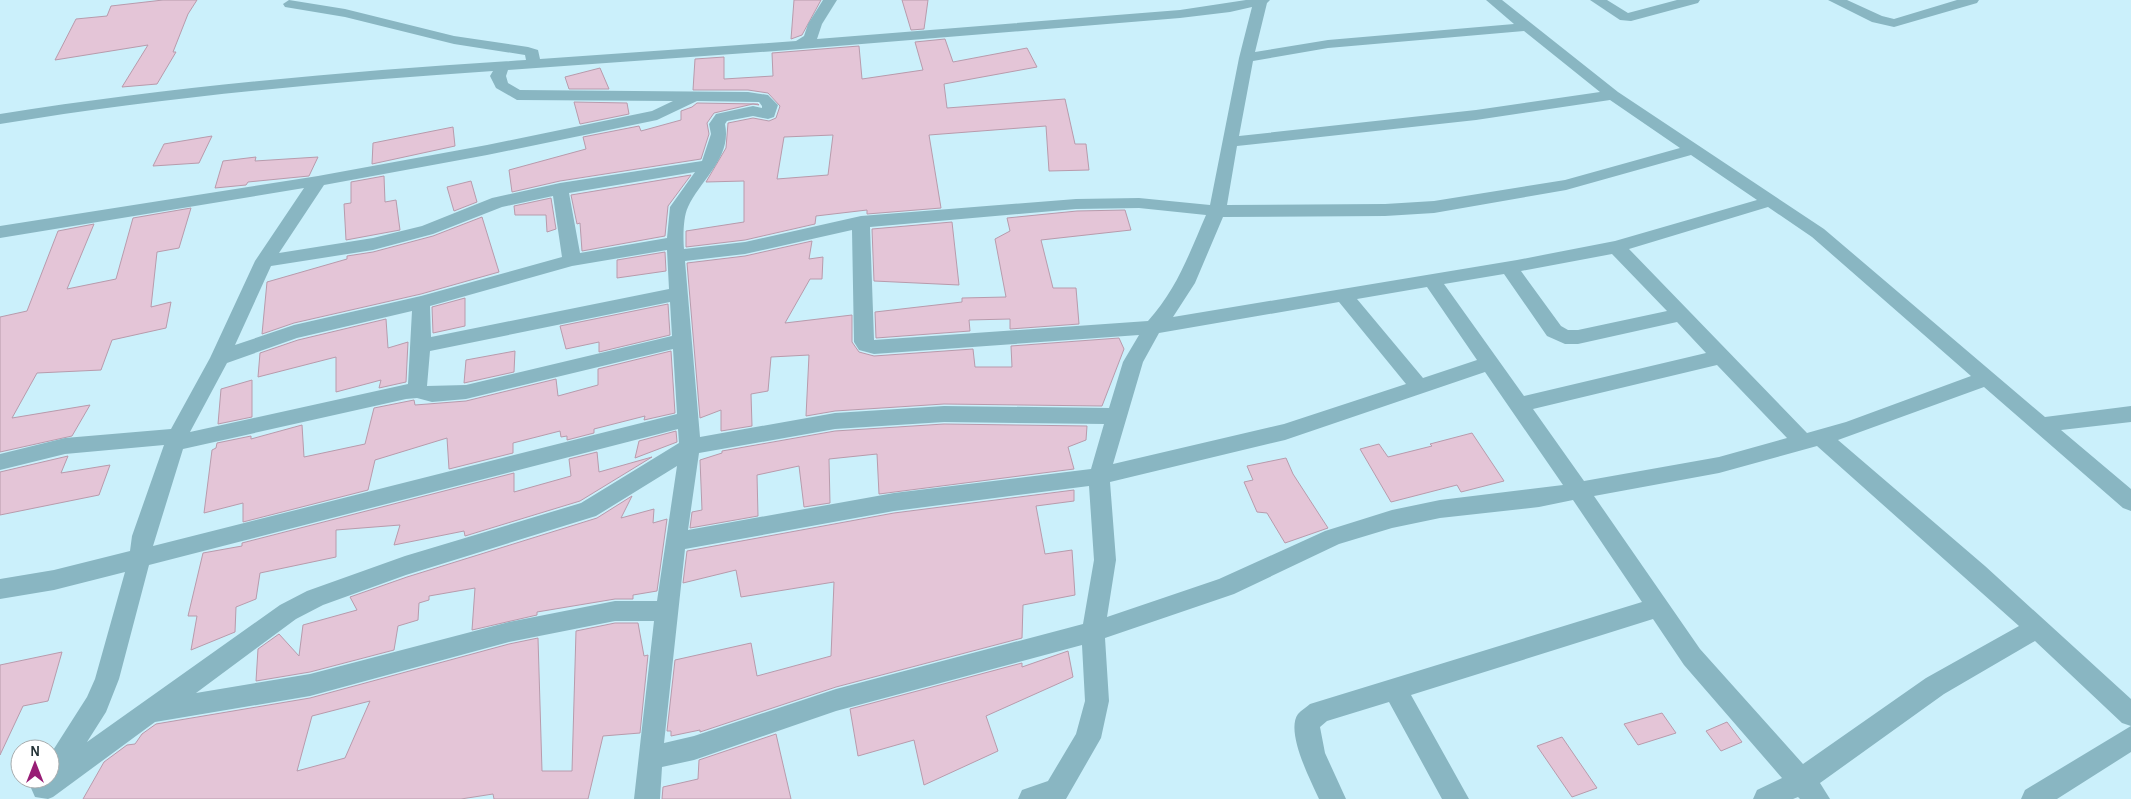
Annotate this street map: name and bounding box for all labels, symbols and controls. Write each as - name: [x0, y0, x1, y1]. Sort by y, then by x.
- north arrow: [10, 739, 60, 789]
- text: N: [30, 745, 40, 759]

